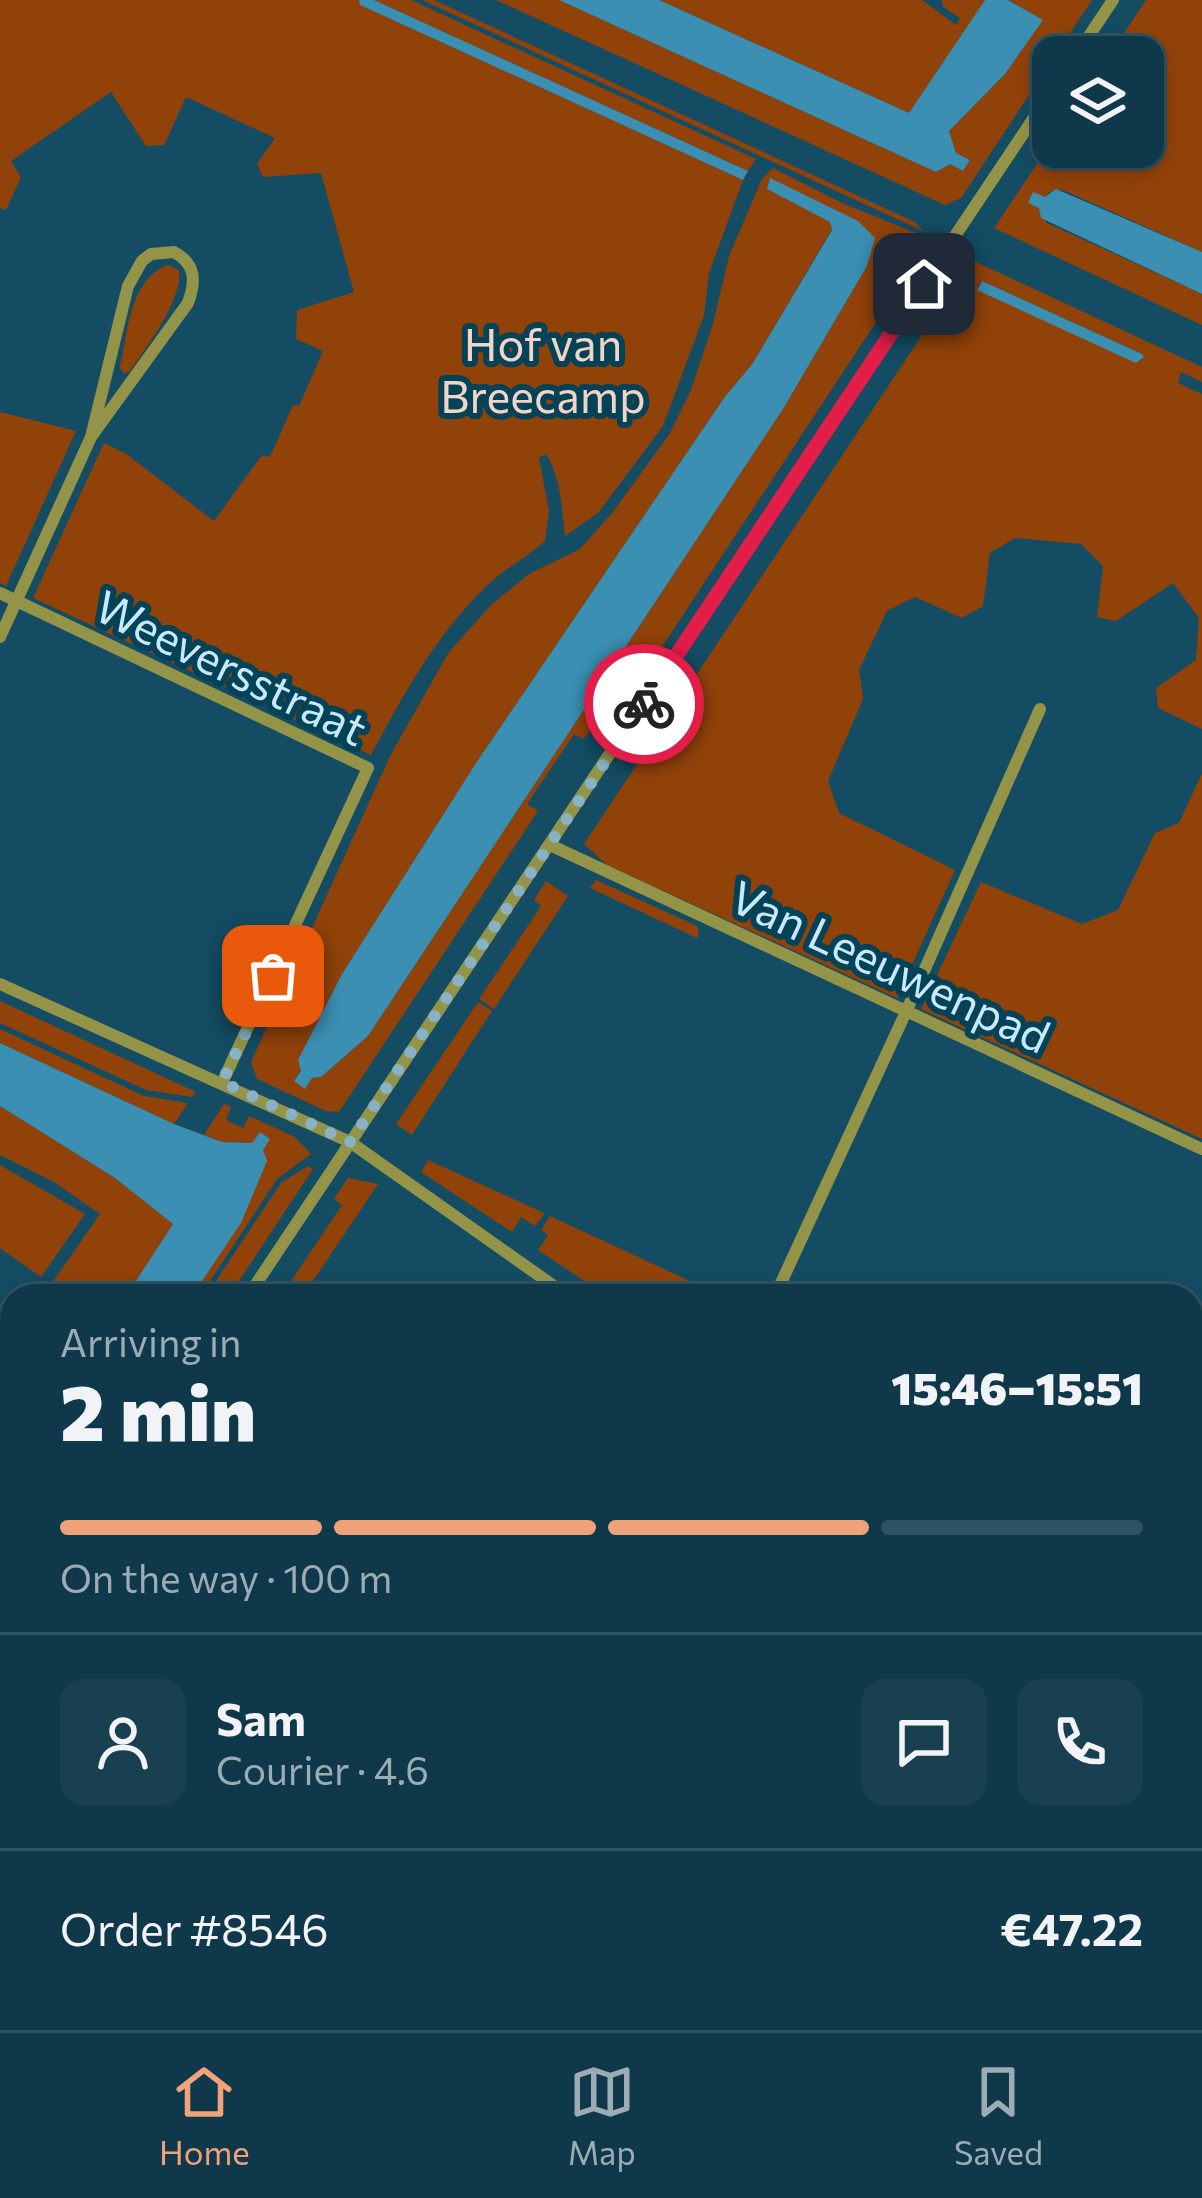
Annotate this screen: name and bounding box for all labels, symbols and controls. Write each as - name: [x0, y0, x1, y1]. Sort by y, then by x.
- map controls: [1032, 36, 1164, 168]
- button: layers: [1032, 36, 1164, 168]
- pin: [873, 233, 975, 335]
- icon: home: [891, 251, 957, 317]
- park label: Hof van Breecamp: [440, 315, 646, 422]
- street label: Weeversstraat: [87, 577, 377, 755]
- courier: [584, 644, 704, 764]
- icon: bike: [611, 671, 677, 737]
- street label: Van Leeuwenpad: [723, 867, 1059, 1063]
- pin: [222, 925, 324, 1027]
- icon: bag: [240, 943, 306, 1009]
- text: Arriving in: [60, 1317, 241, 1365]
- text: 15:46–15:51: [891, 1359, 1143, 1414]
- text: 2 min: [60, 1362, 256, 1457]
- text: On the way · 100 m: [60, 1553, 392, 1601]
- button: person: [60, 1679, 186, 1805]
- button: chat: [861, 1679, 987, 1805]
- button: phone: [1017, 1679, 1143, 1805]
- text: Sam: [216, 1690, 306, 1745]
- text: Courier · 4.6: [216, 1745, 429, 1793]
- text: Order #8546: [60, 1900, 329, 1955]
- text: €47.22: [1000, 1900, 1143, 1955]
- tab: Home: [159, 2059, 250, 2172]
- tab: Map: [568, 2059, 636, 2172]
- tab: Saved: [954, 2059, 1043, 2172]

